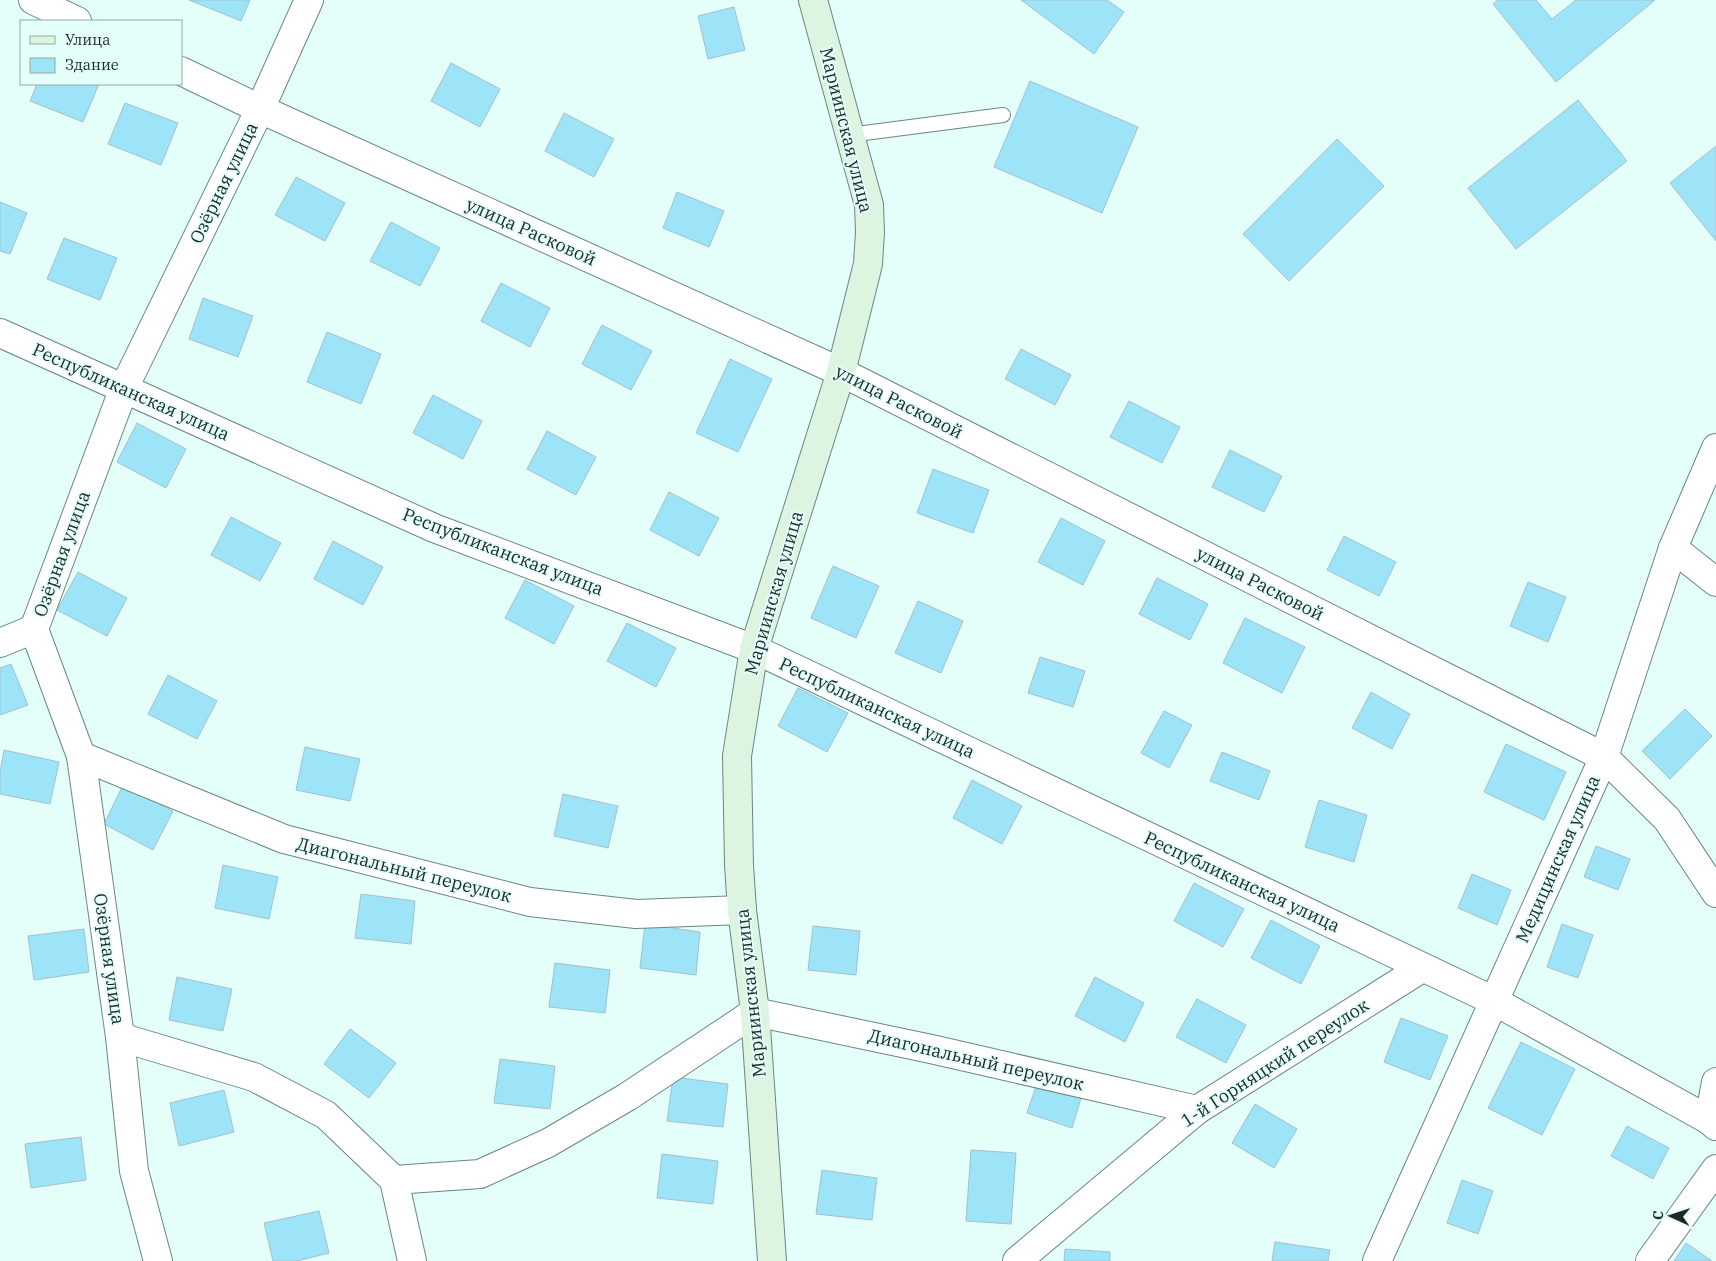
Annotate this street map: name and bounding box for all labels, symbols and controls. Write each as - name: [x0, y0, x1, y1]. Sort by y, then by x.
- legend: [20, 20, 182, 85]
- text: Улица: [65, 30, 110, 49]
- street label: Мариинская улица: [815, 45, 878, 215]
- text: Здание: [65, 55, 119, 74]
- street label: Озёрная улица: [184, 118, 263, 247]
- street label: улица Расковой: [462, 193, 600, 271]
- street label: Республиканская улица: [29, 338, 234, 446]
- street label: улица Расковой: [832, 359, 967, 444]
- street label: Озёрная улица: [28, 488, 95, 620]
- street label: Республиканская улица: [399, 503, 607, 601]
- street label: Мариинская улица: [739, 508, 808, 678]
- street label: улица Расковой: [1193, 541, 1328, 626]
- street label: Республиканская улица: [776, 652, 979, 763]
- street label: Медицинская улица: [1510, 771, 1605, 946]
- street label: Республиканская улица: [1141, 826, 1344, 937]
- street label: Диагональный переулок: [294, 832, 514, 907]
- street label: Озёрная улица: [89, 892, 130, 1026]
- street label: Мариинская улица: [730, 907, 771, 1079]
- street label: 1-й Горняцкий переулок: [1176, 993, 1374, 1132]
- street label: Диагональный переулок: [866, 1024, 1087, 1096]
- north arrow: [1646, 1191, 1696, 1241]
- text: С: [1649, 1210, 1667, 1220]

